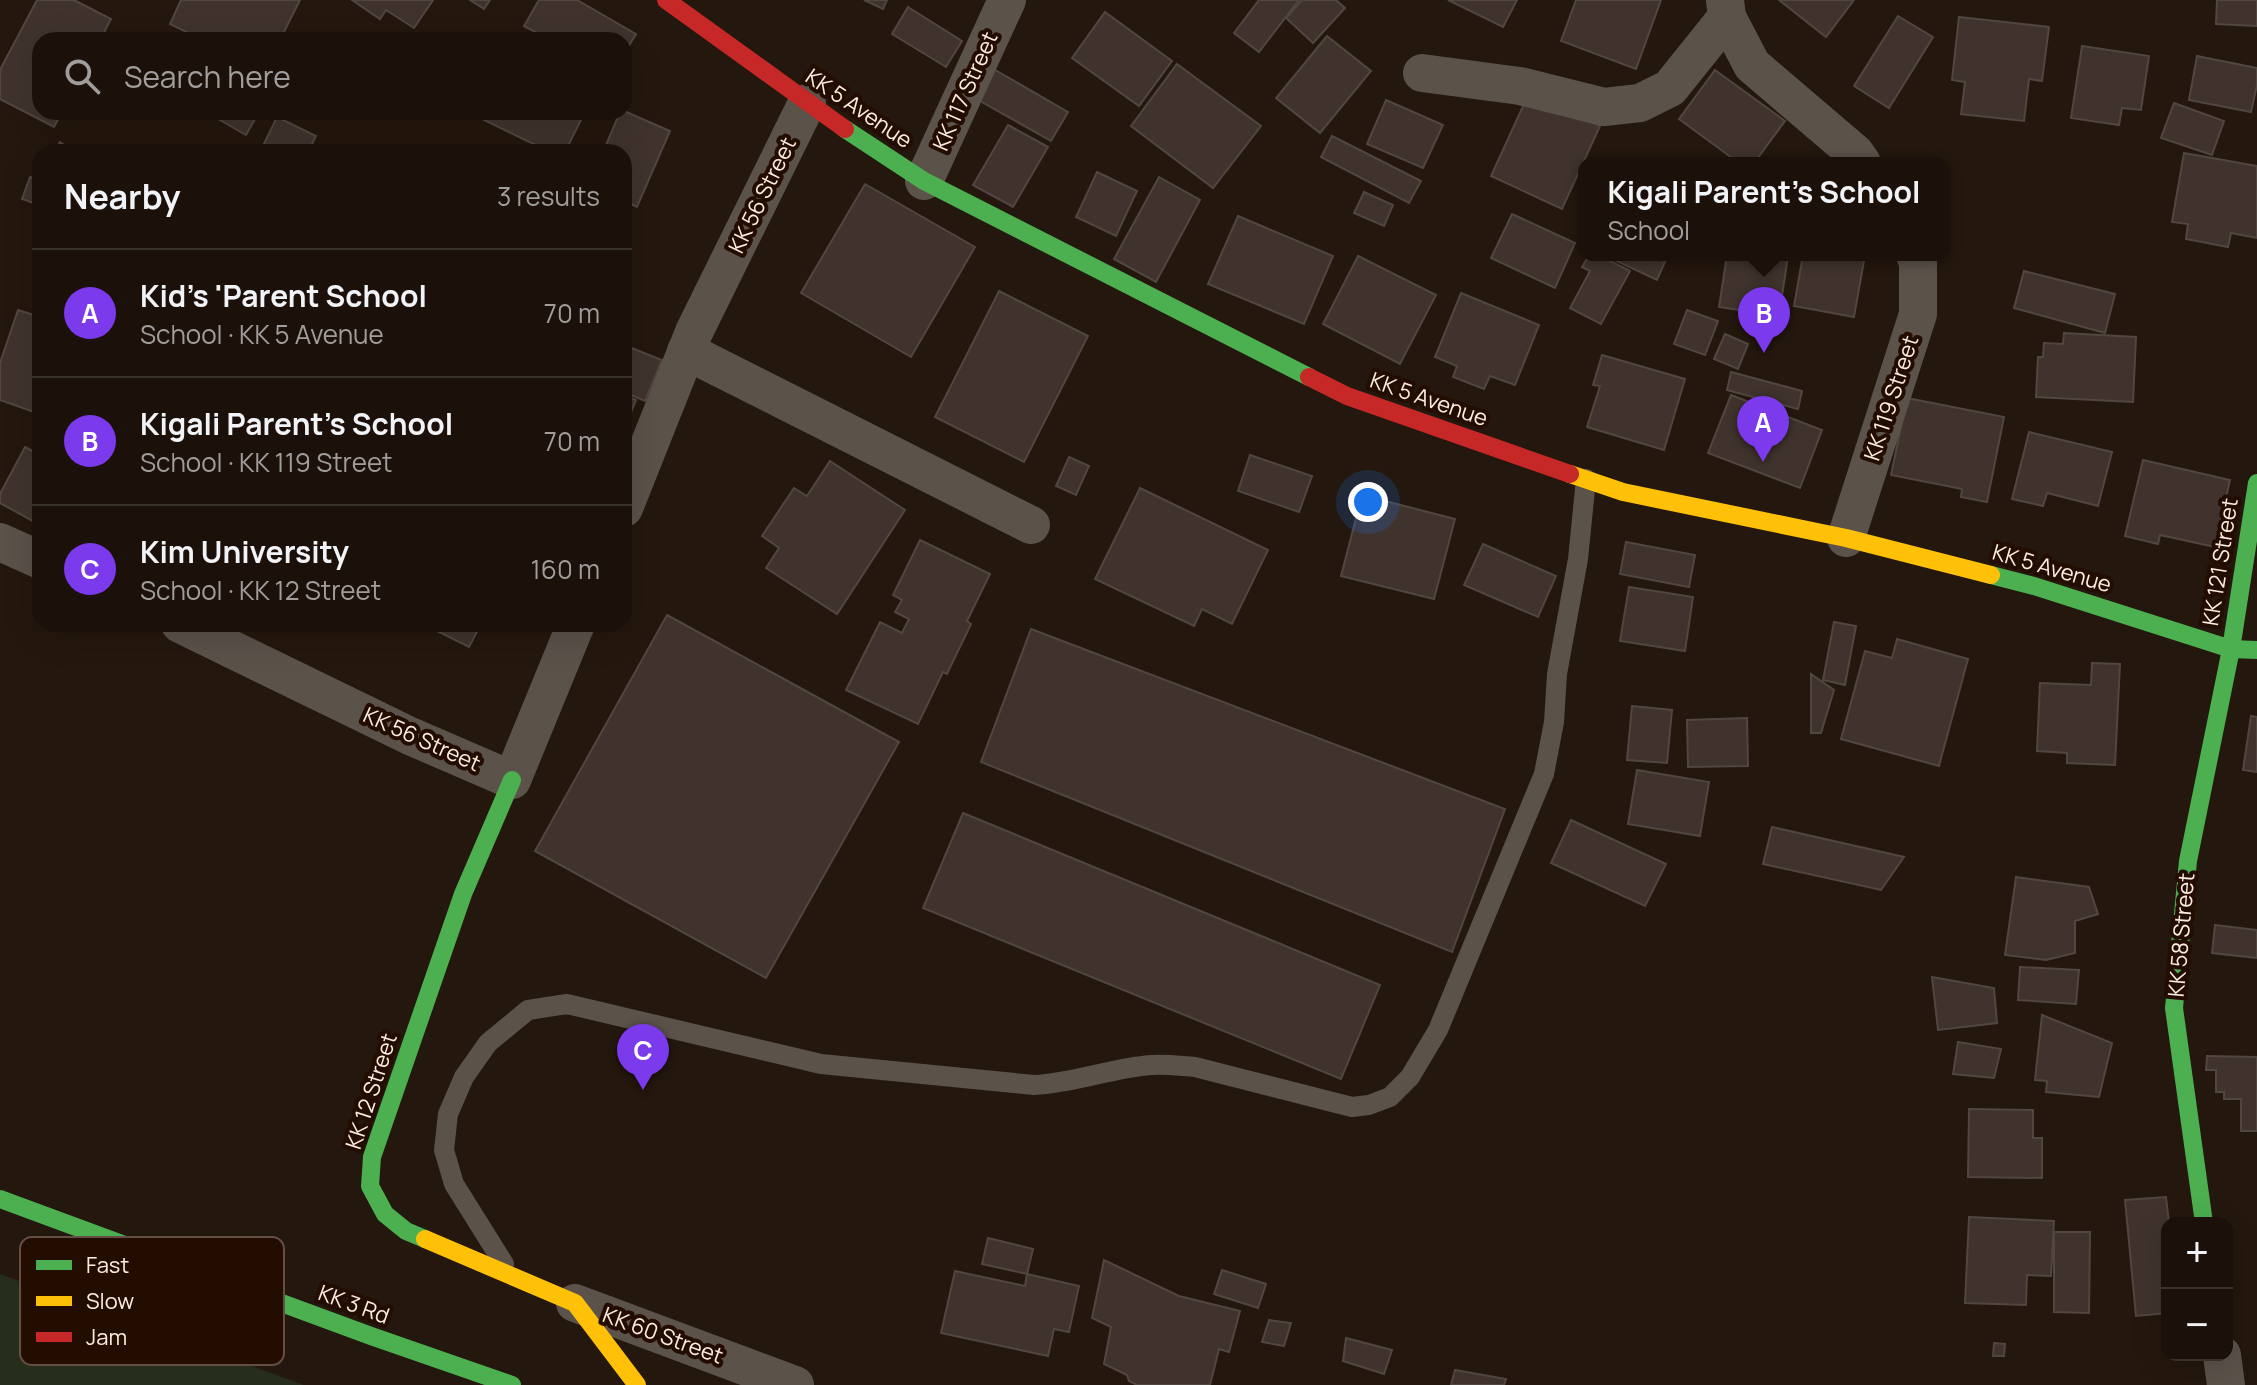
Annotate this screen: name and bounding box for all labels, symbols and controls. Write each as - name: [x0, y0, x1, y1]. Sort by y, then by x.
- street label: KK 117 Street: [925, 27, 1005, 155]
- search box: [32, 32, 632, 120]
- icon: search: [60, 54, 104, 98]
- text: Search here: [124, 56, 291, 97]
- street label: KK 5 Avenue: [800, 61, 918, 155]
- street label: KK 56 Street: [721, 132, 803, 258]
- popup: [1578, 157, 1950, 261]
- text: Kigali Parent's School: [1607, 171, 1921, 212]
- text: Nearby: [64, 173, 180, 219]
- text: 3 results: [497, 178, 600, 214]
- text: School: [1607, 212, 1690, 248]
- text: Kid's 'Parent School: [140, 275, 427, 316]
- pin: B: [1738, 287, 1790, 353]
- text: A: [81, 295, 99, 331]
- text: 70 m: [544, 295, 600, 331]
- text: School · KK 5 Avenue: [140, 316, 384, 352]
- street label: KK 119 Street: [1857, 331, 1925, 464]
- street label: KK 5 Avenue: [1366, 365, 1492, 433]
- pin: A: [1737, 396, 1789, 462]
- text: Kigali Parent's School: [140, 403, 453, 444]
- text: B: [82, 423, 98, 459]
- text: 70 m: [544, 423, 600, 459]
- text: School · KK 119 Street: [140, 444, 393, 480]
- your location: [1348, 482, 1388, 522]
- street label: KK 121 Street: [2195, 496, 2245, 628]
- text: Kim University: [140, 531, 349, 572]
- street label: KK 5 Avenue: [1989, 537, 2115, 599]
- text: C: [80, 551, 100, 587]
- text: 160 m: [531, 551, 600, 587]
- text: School · KK 12 Street: [140, 572, 381, 608]
- street label: KK 56 Street: [359, 700, 486, 778]
- street label: KK 58 Street: [2161, 871, 2201, 998]
- pin: C: [617, 1024, 669, 1090]
- street label: KK 12 Street: [338, 1029, 404, 1153]
- map controls: [2161, 1217, 2233, 1361]
- button: +: [2161, 1217, 2233, 1289]
- legend: [20, 1237, 284, 1365]
- text: Fast: [86, 1250, 129, 1280]
- street label: KK 3 Rd: [314, 1277, 394, 1331]
- text: Slow: [86, 1286, 134, 1316]
- button: −: [2161, 1289, 2233, 1361]
- street label: KK 60 Street: [599, 1299, 728, 1371]
- text: Jam: [86, 1322, 127, 1352]

